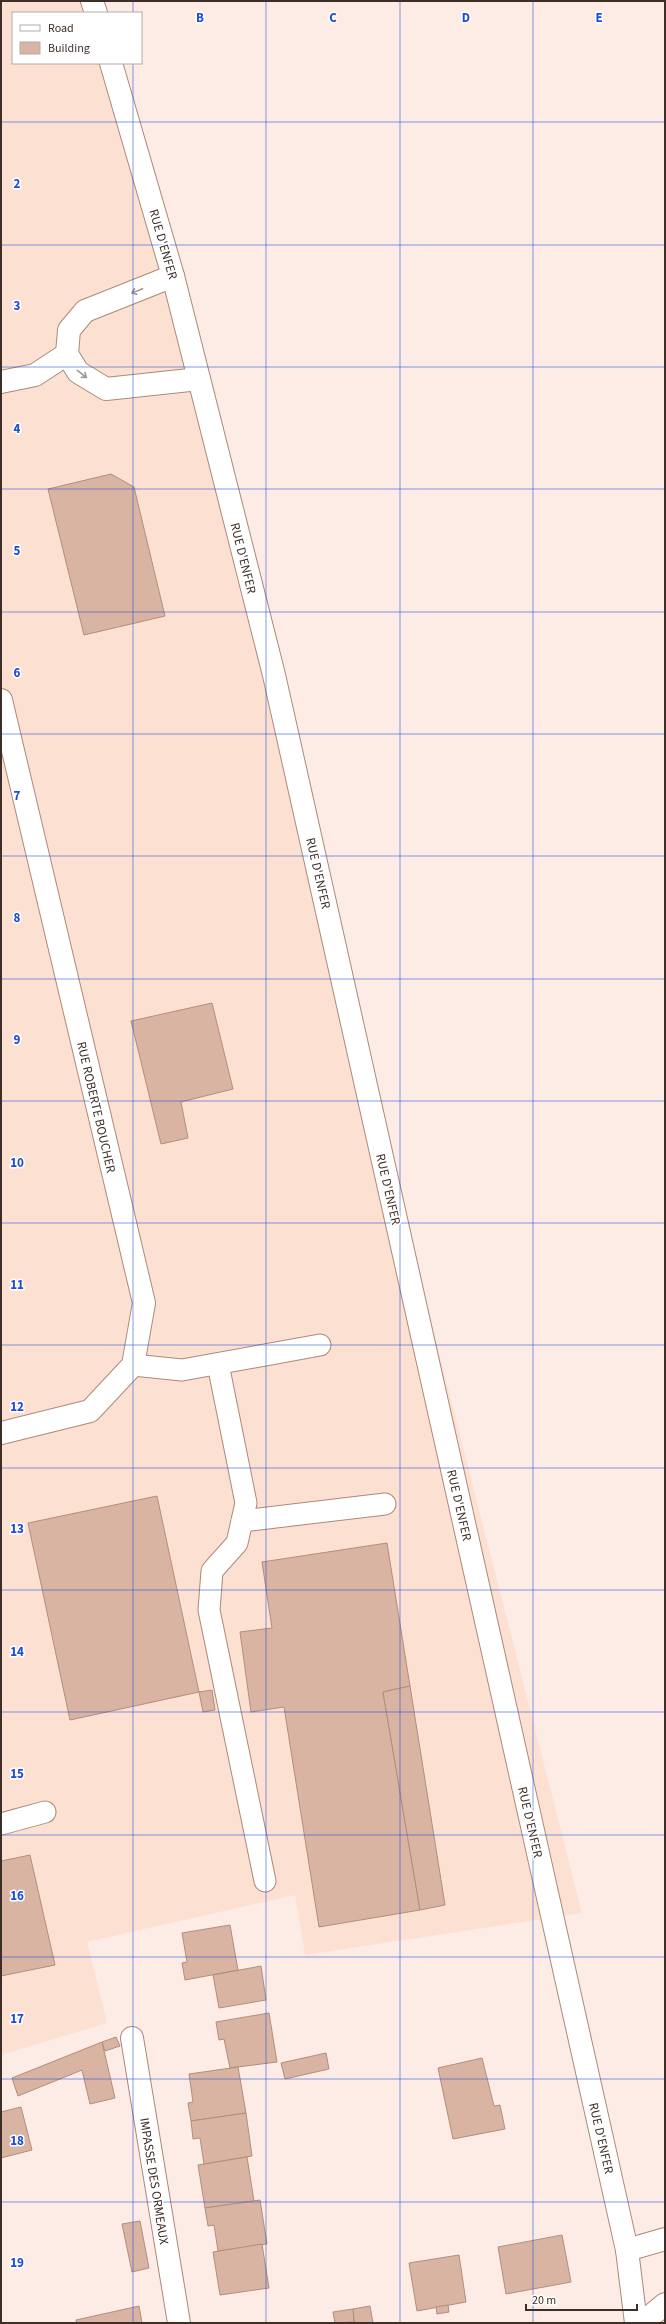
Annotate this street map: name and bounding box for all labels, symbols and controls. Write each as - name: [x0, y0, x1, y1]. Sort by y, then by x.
- text: B: [196, 9, 204, 27]
- text: C: [329, 9, 337, 27]
- text: D: [462, 9, 470, 27]
- text: E: [595, 9, 603, 27]
- legend: [12, 12, 142, 64]
- text: Road: [48, 20, 74, 37]
- text: Building: [48, 40, 90, 57]
- text: 2: [14, 175, 21, 193]
- street label: RUE D'ENFER: [144, 207, 182, 282]
- one-way arrow: [131, 287, 143, 295]
- text: 3: [14, 297, 21, 315]
- one-way arrow: [77, 370, 88, 378]
- text: 4: [14, 420, 21, 438]
- street label: RUE D'ENFER: [226, 521, 261, 596]
- text: 5: [14, 542, 21, 560]
- text: 6: [14, 664, 21, 682]
- text: 7: [14, 787, 21, 805]
- street label: RUE D'ENFER: [301, 836, 335, 911]
- text: 8: [14, 909, 21, 927]
- text: 9: [14, 1031, 21, 1049]
- street label: RUE ROBERTE BOUCHER: [72, 1040, 120, 1175]
- street label: RUE D'ENFER: [371, 1152, 405, 1227]
- text: 10: [10, 1154, 24, 1172]
- text: 11: [10, 1276, 24, 1294]
- text: 12: [10, 1398, 24, 1416]
- street label: RUE D'ENFER: [442, 1468, 476, 1543]
- text: 13: [10, 1520, 24, 1538]
- text: 14: [10, 1643, 24, 1661]
- text: 15: [10, 1765, 24, 1783]
- street label: RUE D'ENFER: [513, 1785, 547, 1860]
- text: 16: [10, 1887, 24, 1905]
- text: 17: [10, 2010, 24, 2028]
- street label: RUE D'ENFER: [584, 2101, 618, 2176]
- street label: IMPASSE DES ORMEAUX: [135, 2116, 173, 2246]
- text: 18: [10, 2132, 24, 2150]
- text: 19: [10, 2254, 24, 2272]
- scale bar: [526, 2286, 637, 2312]
- text: 20 m: [532, 2292, 556, 2309]

